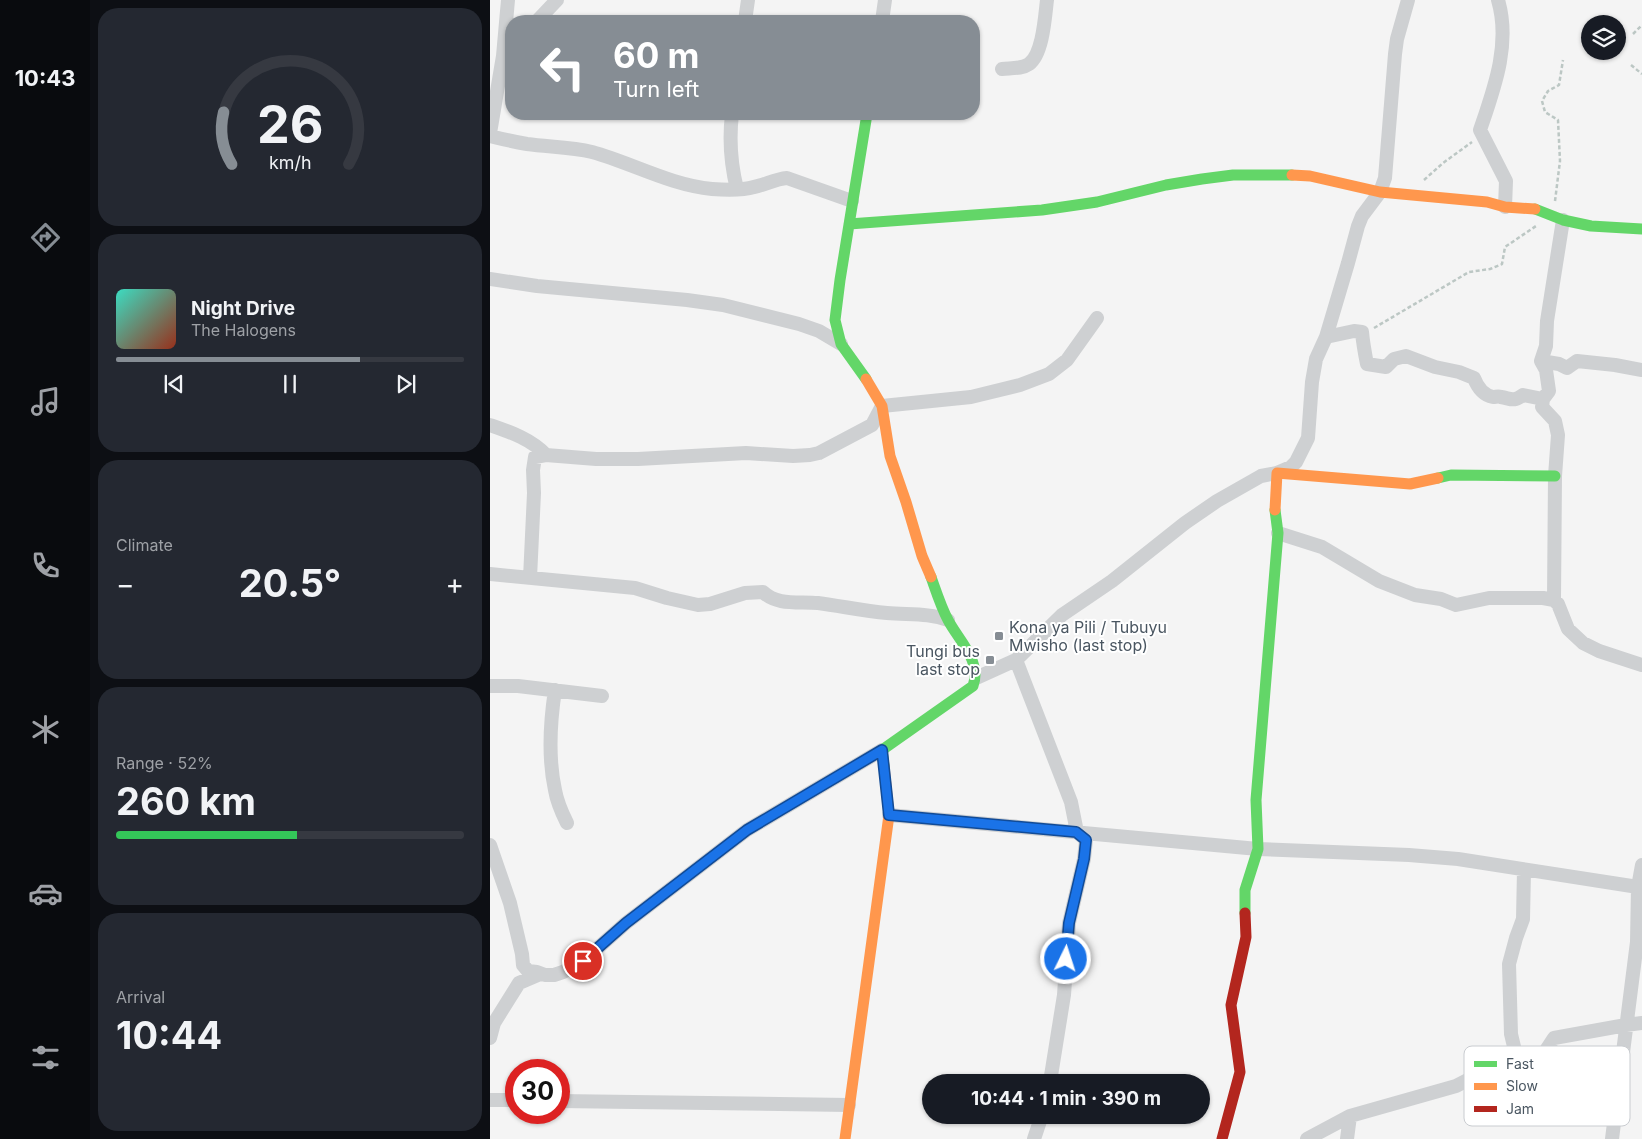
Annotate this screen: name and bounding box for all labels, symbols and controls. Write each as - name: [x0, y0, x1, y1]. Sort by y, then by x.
- map controls: [1581, 15, 1626, 60]
- button: layers: [1581, 15, 1626, 60]
- text: 60 m: [613, 34, 700, 76]
- icon: left: [530, 35, 595, 100]
- text: 10:43: [15, 65, 75, 91]
- text: Turn left: [613, 76, 699, 102]
- text: 26: [257, 93, 323, 156]
- text: km/h: [269, 152, 311, 173]
- icon: directions: [28, 220, 63, 255]
- text: Night Drive: [191, 297, 295, 320]
- text: The Halogens: [191, 320, 296, 340]
- icon: previous: [160, 370, 188, 398]
- icon: pause: [276, 370, 304, 398]
- icon: next: [392, 370, 420, 398]
- icon: music: [28, 384, 63, 419]
- text: Climate: [116, 535, 173, 555]
- icon: phone: [28, 548, 63, 583]
- text: 20.5°: [239, 560, 341, 606]
- text: −: [116, 567, 135, 601]
- text: +: [445, 567, 464, 601]
- place label: Kona ya Pili / Tubuyu Mwisho (last stop): [1009, 617, 1167, 655]
- marker: Kona ya Pili / Tubuyu Mwisho (last stop): [993, 630, 1005, 642]
- place label: Tungi bus last stop: [906, 641, 980, 679]
- marker: Tungi bus last stop: [984, 654, 996, 666]
- icon: climate: [28, 712, 63, 747]
- text: Range · 52%: [116, 753, 213, 773]
- text: 260 km: [116, 778, 256, 824]
- icon: car: [28, 876, 63, 911]
- position arrow: [1039, 932, 1091, 984]
- pin: [562, 940, 604, 982]
- icon: arrive: [569, 947, 597, 975]
- text: Arrival: [116, 987, 165, 1007]
- text: 10:44: [116, 1012, 222, 1058]
- icon: filters: [28, 1040, 63, 1075]
- legend: [1464, 1046, 1630, 1126]
- text: Fast: [1506, 1055, 1534, 1072]
- speed limit sign: 30: [505, 1059, 570, 1124]
- text: Slow: [1506, 1077, 1538, 1094]
- text: 10:44 · 1 min · 390 m: [971, 1087, 1161, 1110]
- text: Jam: [1506, 1100, 1534, 1117]

